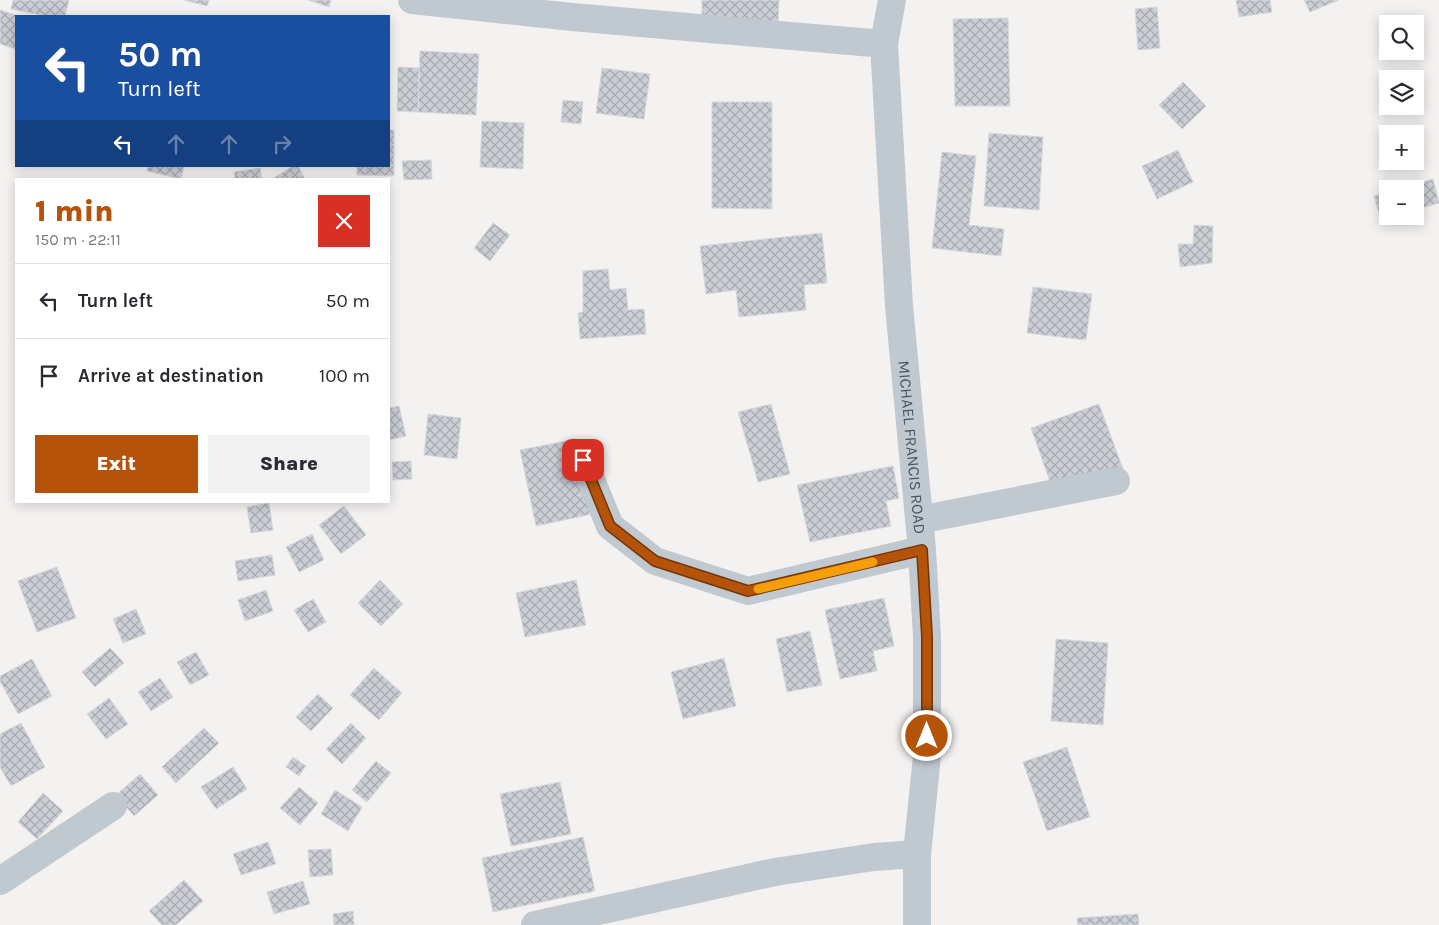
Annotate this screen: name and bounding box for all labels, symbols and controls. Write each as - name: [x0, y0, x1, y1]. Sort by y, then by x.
- map controls: [1379, 15, 1424, 225]
- button: search: [1379, 15, 1424, 60]
- text: 50 m: [118, 34, 203, 75]
- icon: left: [35, 35, 100, 100]
- button: layers: [1379, 70, 1424, 115]
- text: Turn left: [118, 76, 201, 102]
- button: +: [1379, 125, 1424, 170]
- icon: left: [109, 130, 137, 158]
- icon: ahead: [162, 130, 190, 158]
- icon: ahead: [215, 130, 243, 158]
- icon: right: [268, 130, 296, 158]
- button: −: [1379, 180, 1424, 225]
- text: 1 min: [35, 193, 114, 229]
- button: close: [318, 195, 370, 247]
- text: 150 m · 22:11: [35, 230, 121, 249]
- icon: left: [35, 287, 63, 315]
- text: Turn left: [78, 290, 153, 312]
- text: 50 m: [326, 290, 370, 312]
- street label: MICHAEL FRANCIS ROAD: [895, 360, 930, 535]
- icon: arrive: [35, 362, 63, 390]
- text: Arrive at destination: [78, 365, 264, 387]
- text: 100 m: [319, 365, 370, 387]
- button: Exit: [35, 435, 198, 493]
- button: Share: [208, 435, 370, 493]
- pin: [562, 439, 604, 481]
- icon: arrive: [569, 446, 597, 474]
- position arrow: [900, 709, 952, 761]

